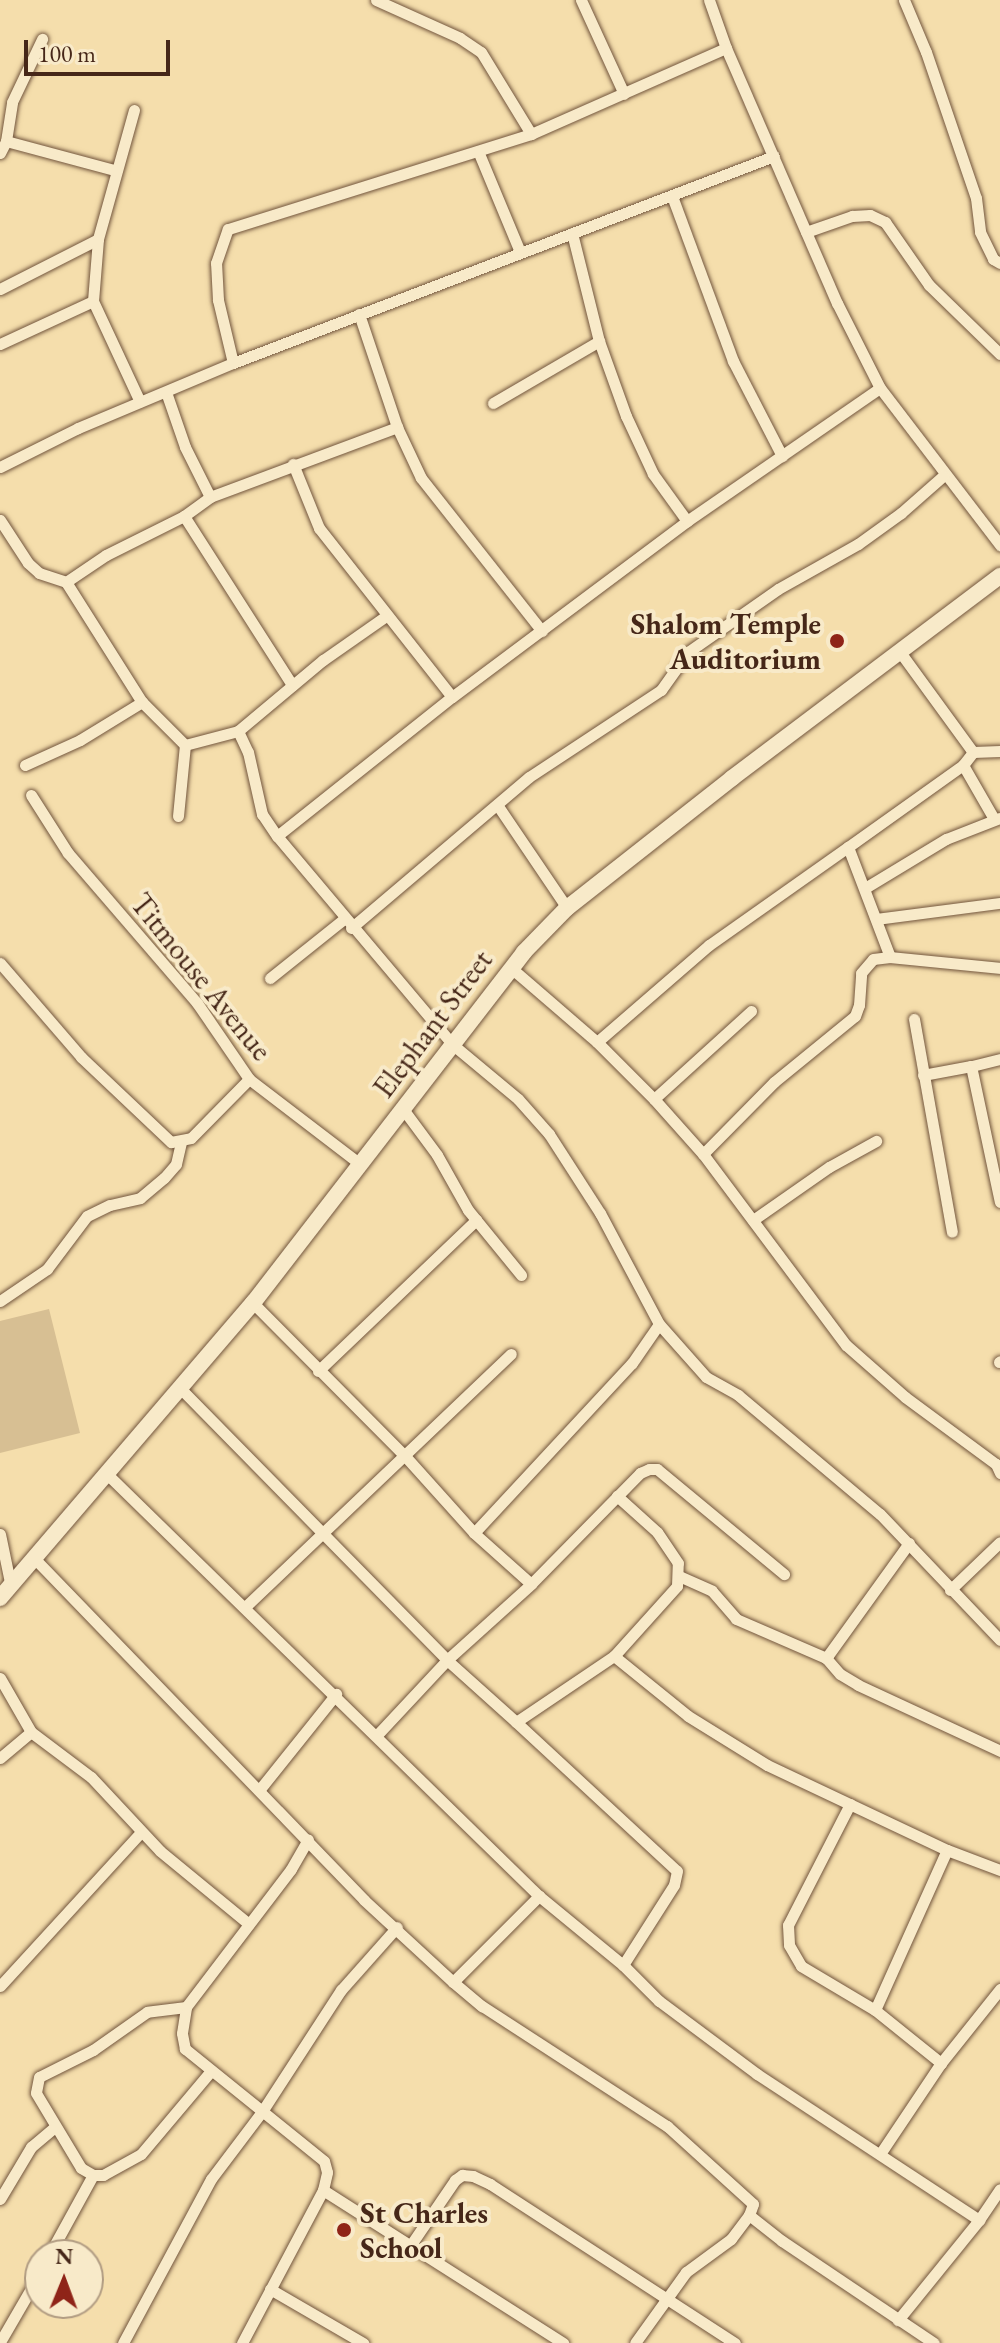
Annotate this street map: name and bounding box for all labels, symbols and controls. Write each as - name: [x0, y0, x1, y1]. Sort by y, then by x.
- scale bar: [28, 24, 174, 74]
- text: 100 m: [38, 38, 96, 69]
- place label: Shalom Temple Auditorium: [630, 606, 821, 676]
- marker: Shalom Temple Auditorium: [828, 632, 846, 650]
- street label: Titmouse Avenue: [123, 886, 279, 1068]
- street label: Elephant Street: [366, 943, 500, 1105]
- place label: St Charles School: [360, 2195, 488, 2266]
- marker: St Charles School: [335, 2221, 353, 2239]
- north arrow: [24, 2239, 104, 2319]
- text: N: [55, 2242, 74, 2271]

